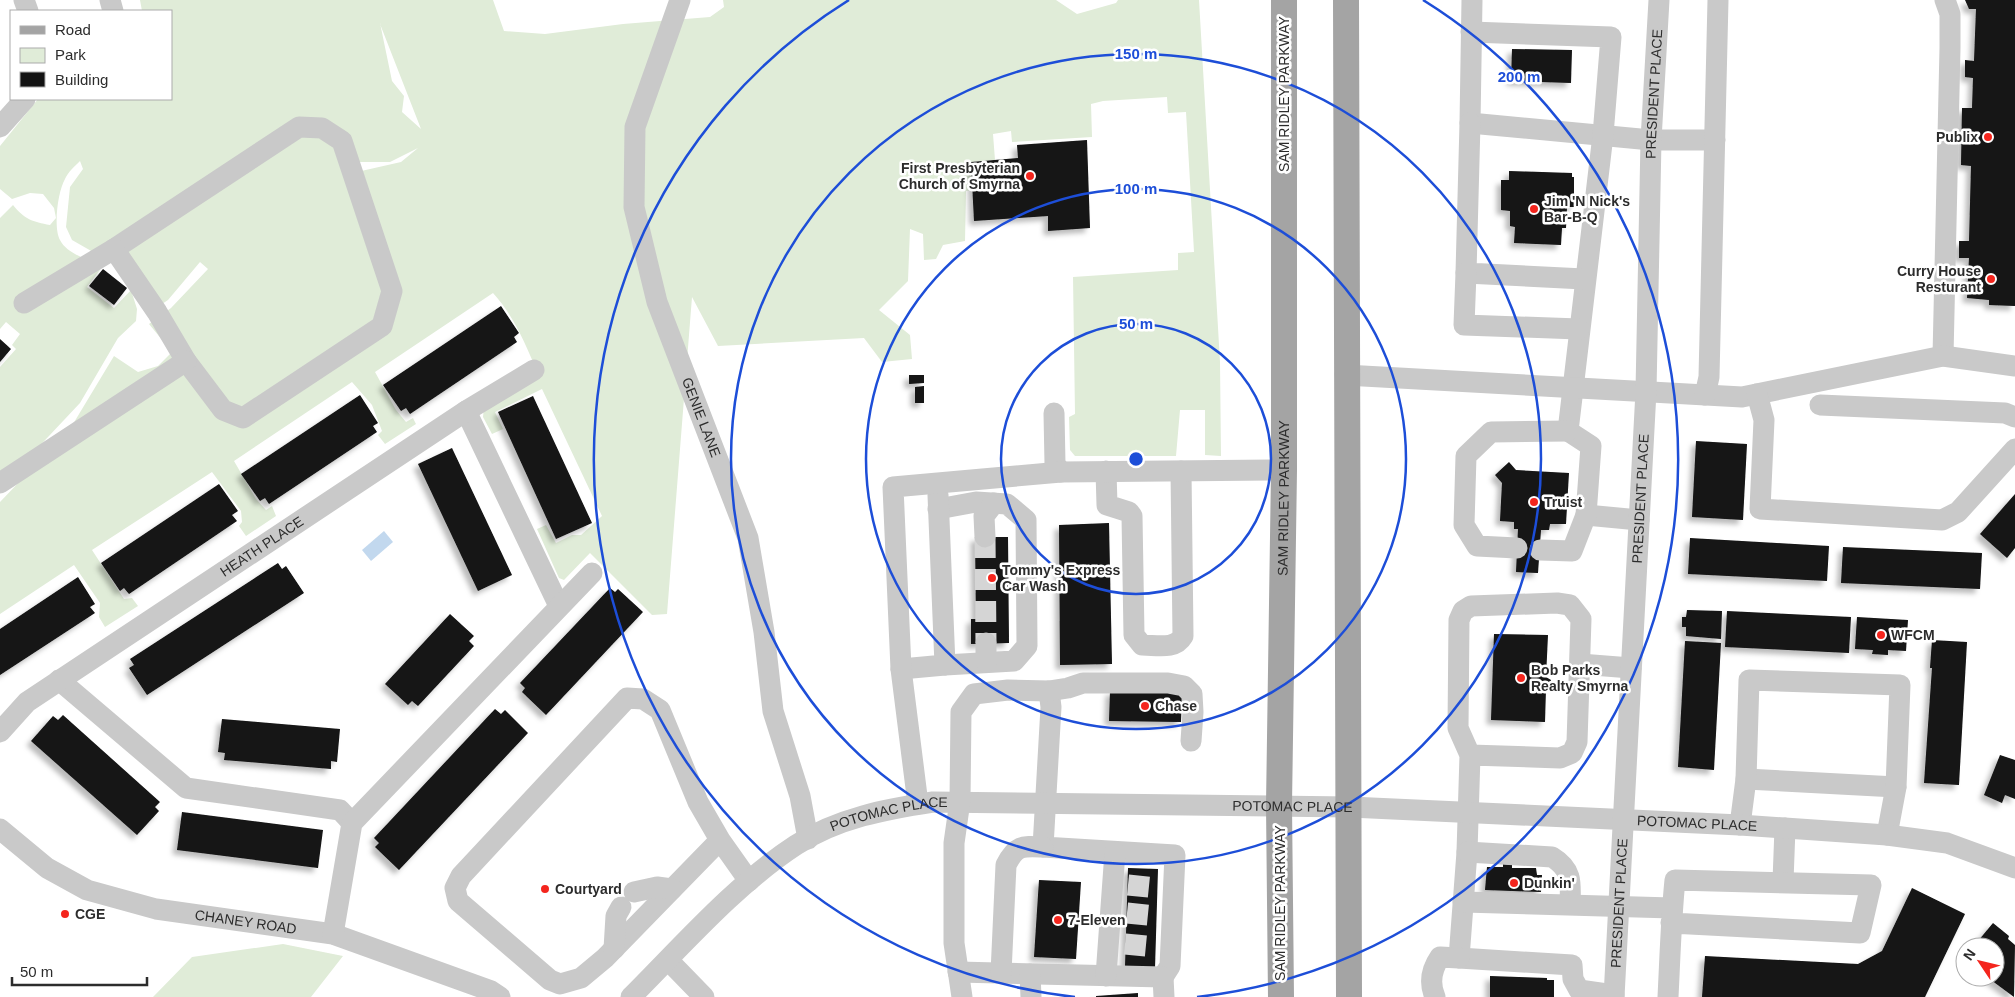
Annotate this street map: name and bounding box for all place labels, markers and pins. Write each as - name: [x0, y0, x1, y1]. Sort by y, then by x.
- place label: Publix: [1936, 129, 1978, 145]
- marker: Publix: [1982, 131, 1994, 143]
- place label: First Presbyterian Church of Smyrna: [899, 160, 1020, 192]
- marker: First Presbyterian Church of Smyrna: [1024, 170, 1036, 182]
- place label: Jim 'N Nick's Bar-B-Q: [1544, 193, 1630, 225]
- marker: Jim 'N Nick's Bar-B-Q: [1528, 203, 1540, 215]
- place label: Curry House Resturant: [1897, 263, 1981, 295]
- marker: Curry House Resturant: [1985, 273, 1997, 285]
- centre of rings: [1127, 450, 1145, 468]
- place label: Truist: [1544, 494, 1582, 510]
- marker: Truist: [1528, 496, 1540, 508]
- place label: Tommy's Express Car Wash: [1002, 562, 1120, 594]
- marker: Tommy's Express Car Wash: [986, 572, 998, 584]
- place label: WFCM: [1891, 627, 1935, 643]
- marker: WFCM: [1875, 629, 1887, 641]
- place label: Bob Parks Realty Smyrna: [1531, 662, 1628, 694]
- marker: Bob Parks Realty Smyrna: [1515, 672, 1527, 684]
- place label: Chase: [1155, 698, 1197, 714]
- marker: Chase: [1139, 700, 1151, 712]
- place label: Dunkin': [1524, 875, 1575, 891]
- marker: Dunkin': [1508, 877, 1520, 889]
- place label: Courtyard: [555, 881, 622, 897]
- marker: Courtyard: [539, 883, 551, 895]
- place label: CGE: [75, 906, 105, 922]
- marker: CGE: [59, 908, 71, 920]
- place label: 7-Eleven: [1068, 912, 1126, 928]
- marker: 7-Eleven: [1052, 914, 1064, 926]

